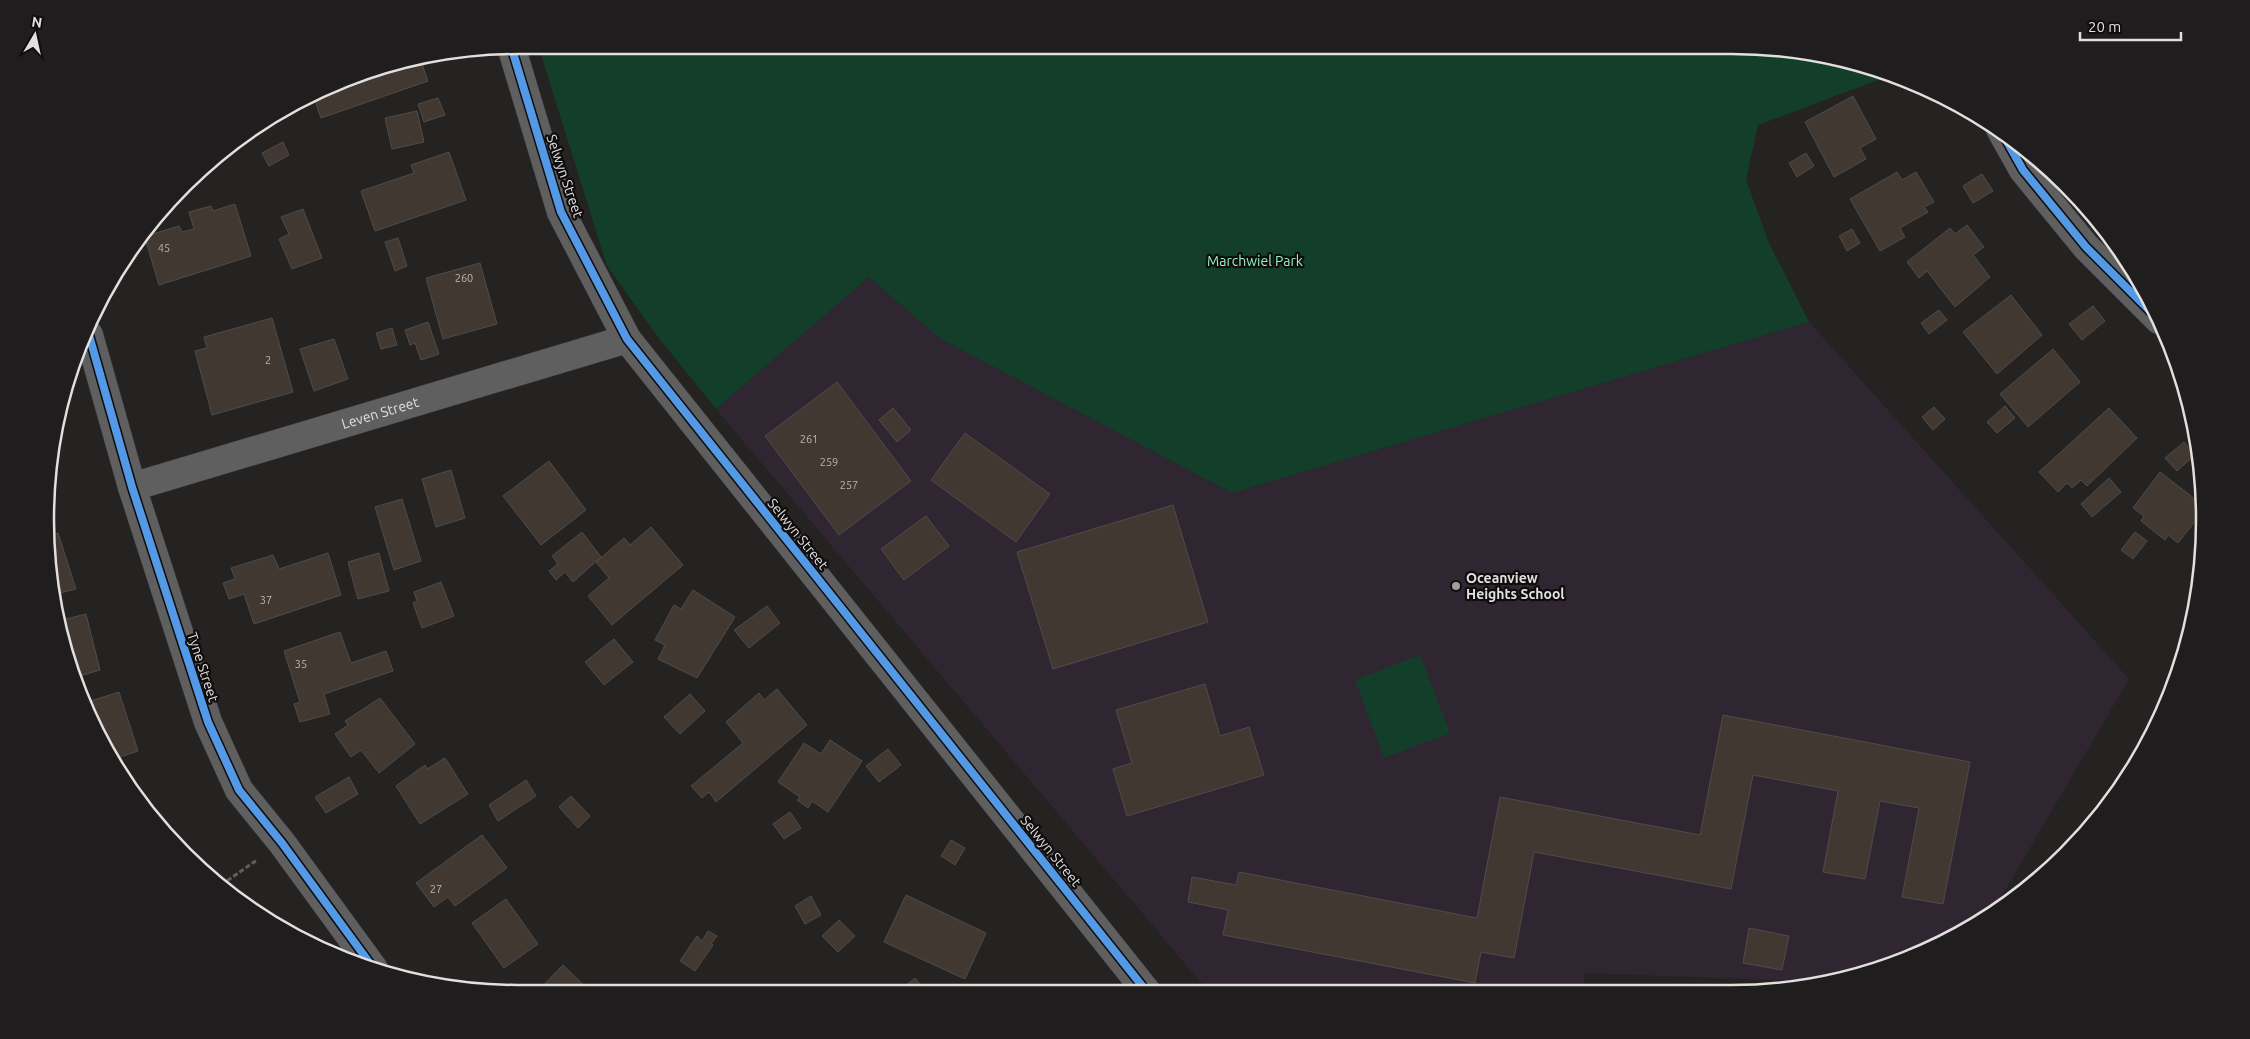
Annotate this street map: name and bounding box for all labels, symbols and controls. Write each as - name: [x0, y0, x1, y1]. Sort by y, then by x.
- north arrow: [10, 10, 60, 60]
- scale bar: [2080, 10, 2181, 42]
- text: N: [31, 13, 43, 31]
- text: 20 m: [2088, 18, 2121, 35]
- street label: Selwyn Street: [543, 132, 587, 220]
- house number: 45: [158, 242, 170, 254]
- park label: Marchwiel Park: [1207, 253, 1303, 269]
- house number: 260: [455, 272, 473, 284]
- house number: 2: [265, 354, 271, 366]
- street label: Leven Street: [340, 394, 421, 432]
- house number: 261: [800, 433, 818, 445]
- house number: 259: [820, 456, 838, 468]
- house number: 257: [840, 479, 858, 491]
- street label: Selwyn Street: [764, 495, 832, 573]
- place label: Oceanview Heights School: [1466, 570, 1565, 602]
- marker: Oceanview Heights School: [1450, 580, 1462, 592]
- house number: 37: [260, 594, 272, 606]
- street label: Tyne Street: [184, 630, 222, 704]
- house number: 35: [295, 658, 307, 670]
- street label: Selwyn Street: [1017, 812, 1085, 890]
- house number: 27: [430, 883, 442, 895]

